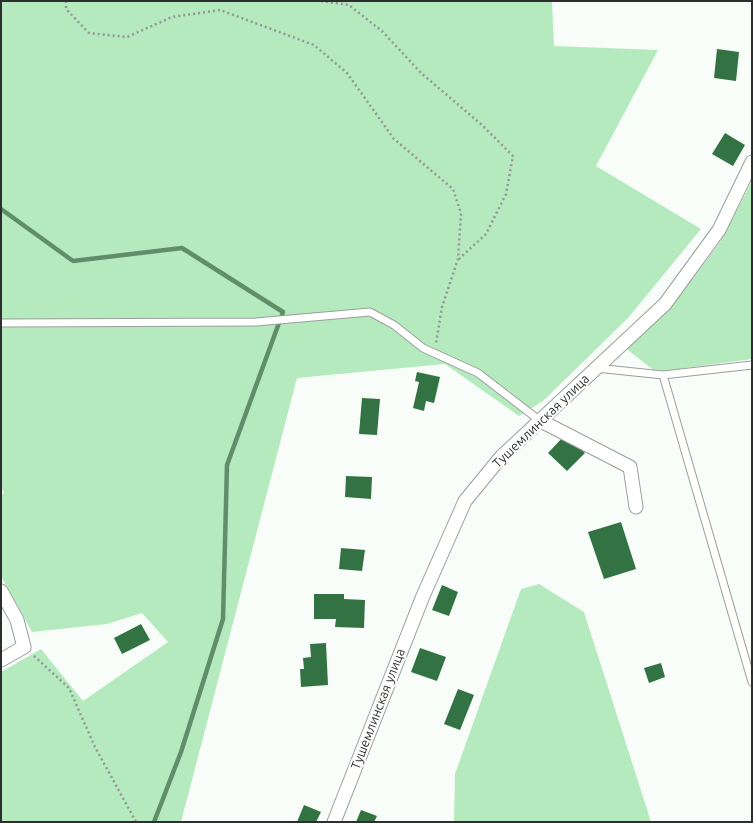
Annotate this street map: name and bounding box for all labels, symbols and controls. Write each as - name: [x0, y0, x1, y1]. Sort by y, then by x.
- street label: Тушемлинская улица: [489, 371, 593, 471]
- street label: Тушемлинская улица: [348, 646, 408, 772]

